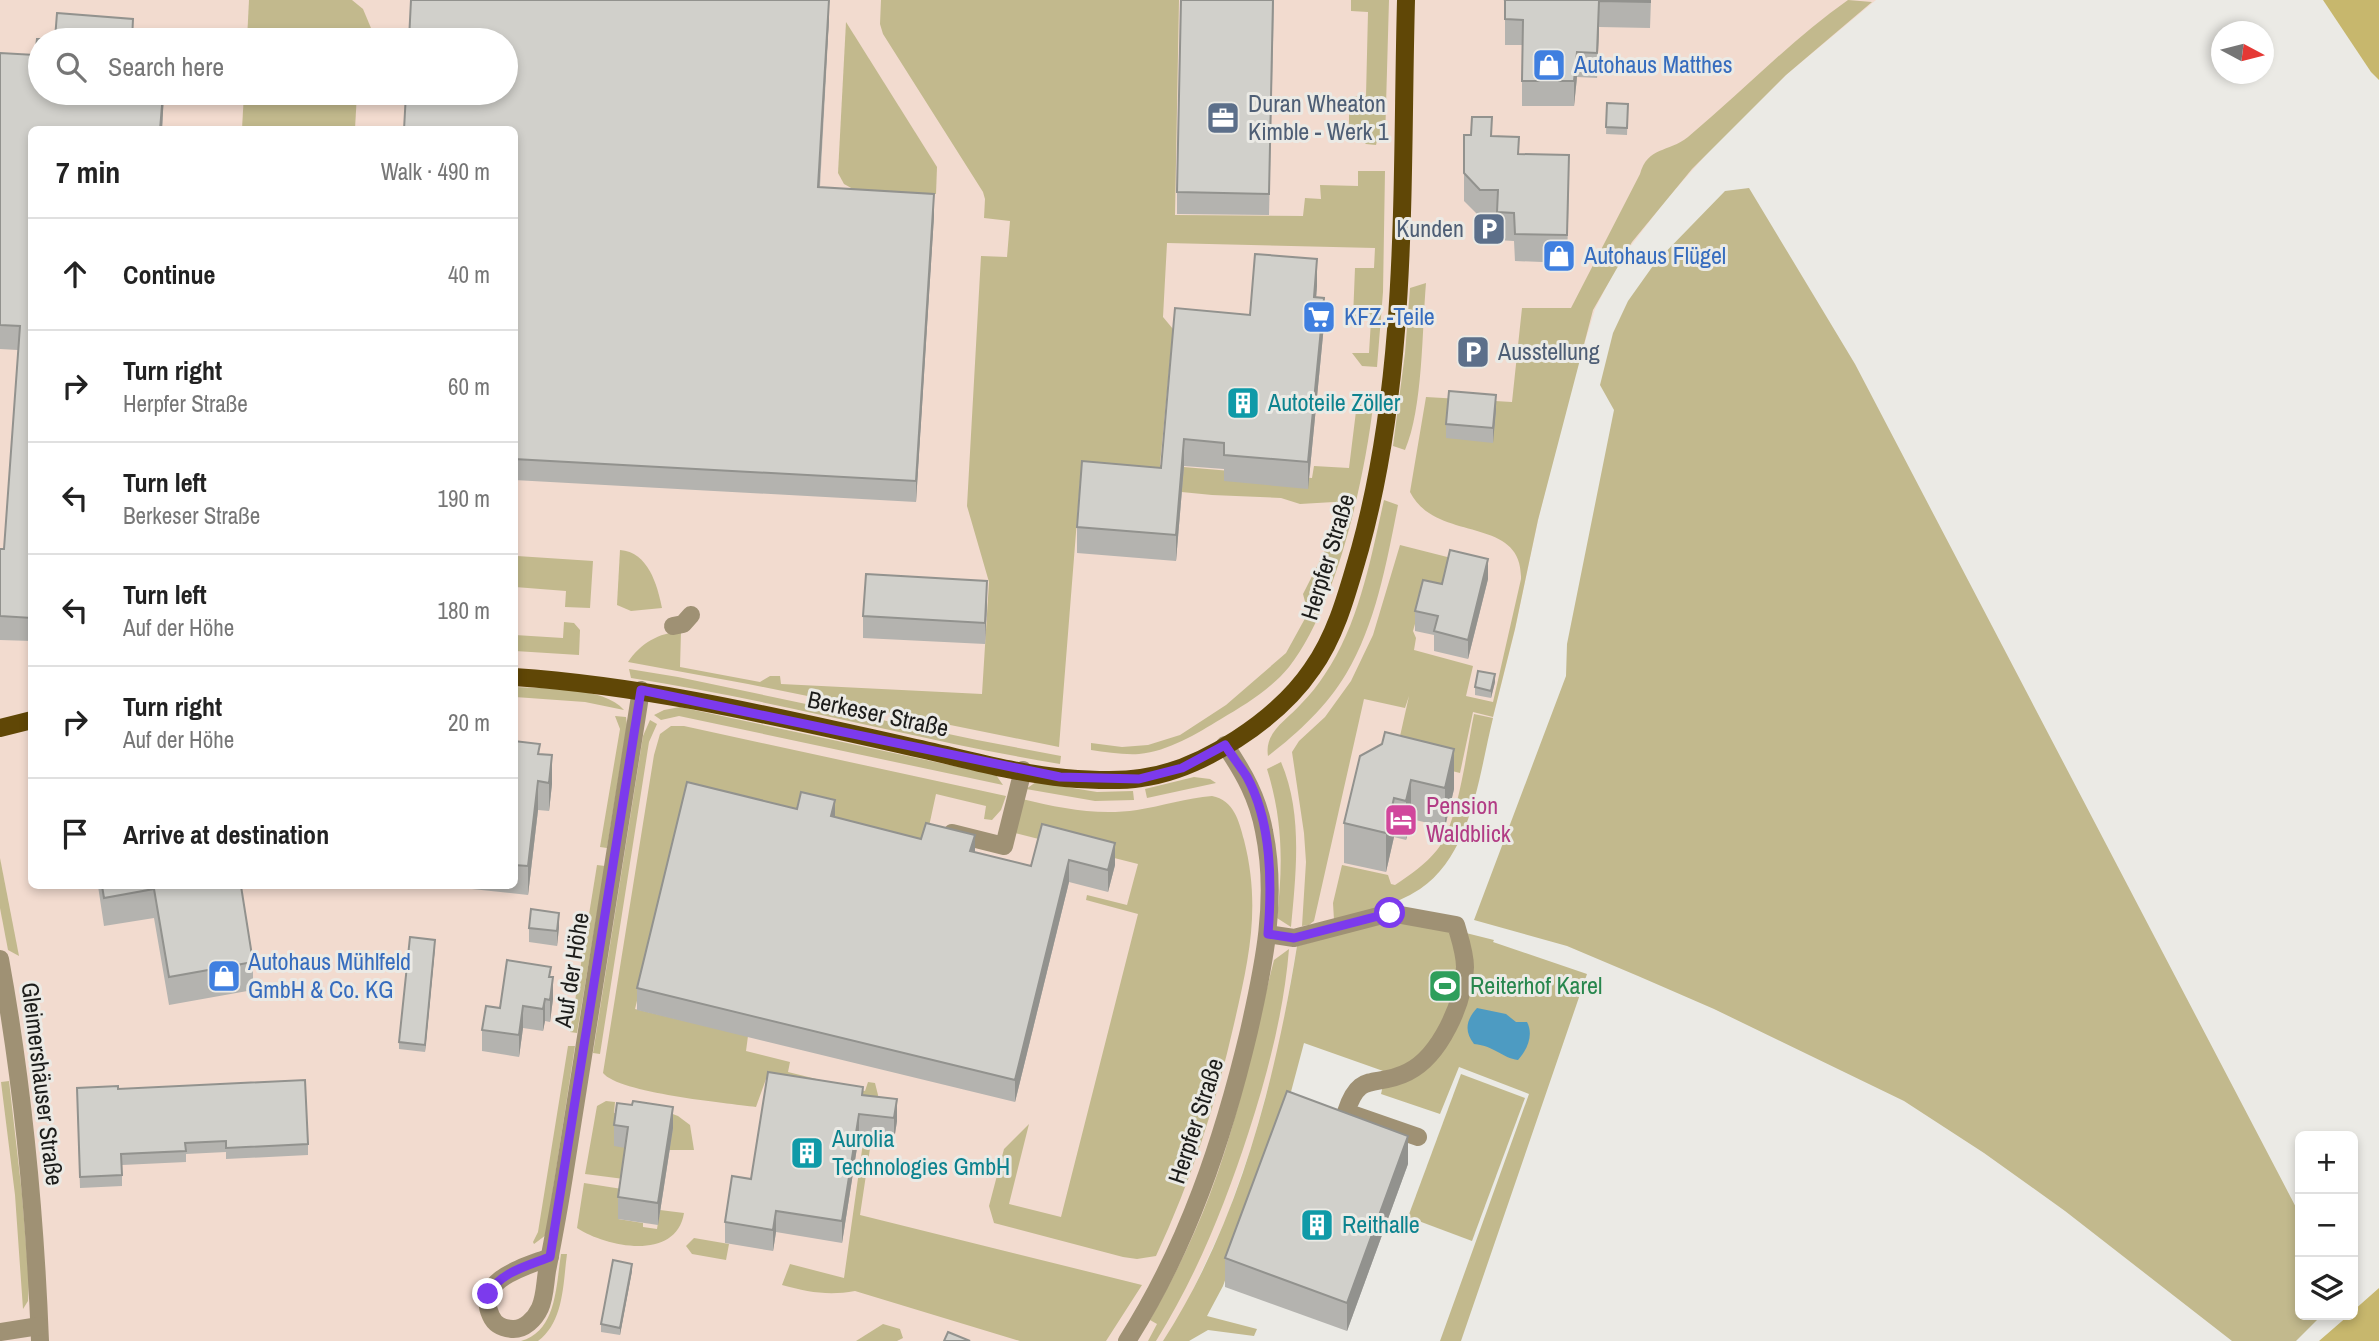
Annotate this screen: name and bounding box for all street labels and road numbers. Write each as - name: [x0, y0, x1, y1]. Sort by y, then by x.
- street label: Herpfer Straße: [1293, 490, 1361, 624]
- street label: Berkeser Straße: [805, 682, 952, 744]
- street label: Auf der Höhe: [546, 910, 596, 1031]
- street label: Gleimershäuser Straße: [15, 980, 71, 1187]
- street label: Herpfer Straße: [1160, 1054, 1230, 1188]

